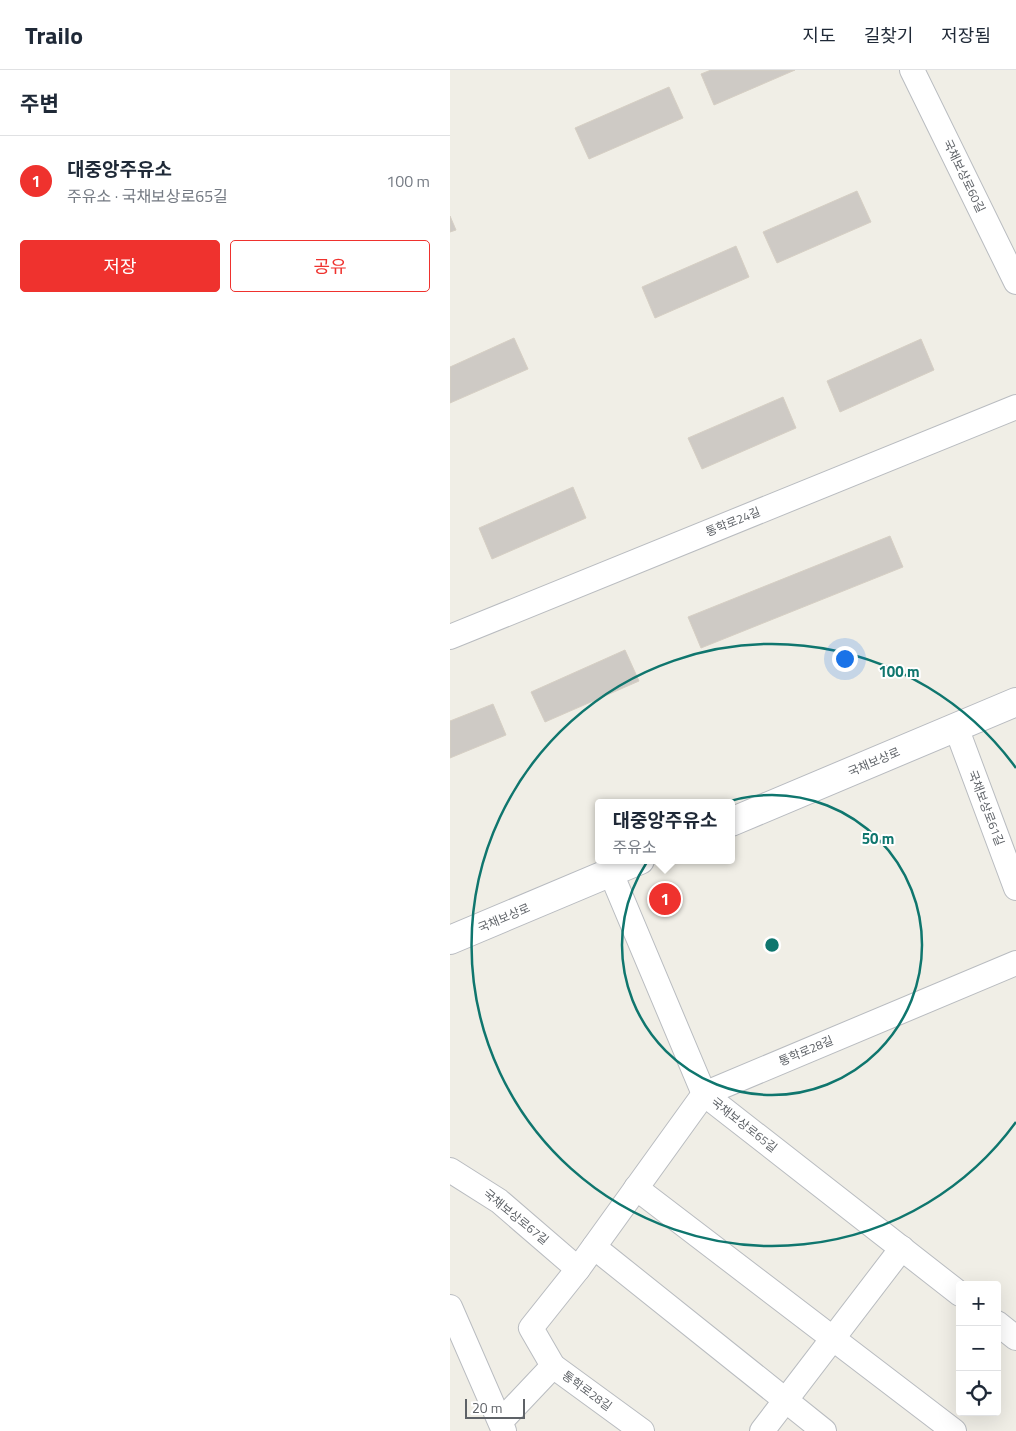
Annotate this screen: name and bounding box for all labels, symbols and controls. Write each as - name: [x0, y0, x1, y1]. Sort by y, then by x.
- text: Trailo: [25, 17, 83, 53]
- text: 지도: [803, 22, 836, 49]
- text: 길찾기: [864, 22, 913, 49]
- text: 저장됨: [941, 22, 991, 49]
- text: 주변: [20, 87, 59, 119]
- street label: 국채보상로60길: [938, 136, 990, 216]
- text: 대중앙주유소: [67, 154, 172, 183]
- text: 1: [32, 169, 40, 193]
- text: 100 m: [386, 169, 430, 193]
- text: 주유소 · 국채보상로65길: [67, 184, 228, 208]
- button: 저장: [20, 240, 220, 292]
- button: 공유: [230, 240, 430, 292]
- street label: 통학로24길: [703, 502, 763, 541]
- your location: [832, 646, 858, 672]
- text: 100 m: [878, 660, 920, 683]
- street label: 국채보상로: [845, 742, 903, 781]
- street label: 국채보상로61길: [963, 767, 1010, 848]
- popup: [595, 799, 735, 864]
- text: 대중앙주유소: [613, 805, 717, 834]
- text: 50 m: [862, 827, 894, 850]
- text: 주유소: [613, 835, 657, 859]
- pin: 1: [649, 880, 681, 918]
- street label: 국채보상로: [475, 898, 533, 937]
- centre of rings: [763, 936, 781, 954]
- street label: 통학로28길: [776, 1031, 836, 1071]
- street label: 국채보상로65길: [707, 1093, 782, 1157]
- street label: 국채보상로67길: [479, 1184, 553, 1249]
- map controls: [956, 1281, 1001, 1416]
- button: +: [956, 1281, 1001, 1326]
- button: −: [956, 1326, 1001, 1371]
- street label: 통학로28길: [558, 1366, 616, 1415]
- button: locate: [956, 1371, 1001, 1416]
- scale bar: [465, 1396, 525, 1419]
- text: 20 m: [472, 1397, 502, 1418]

